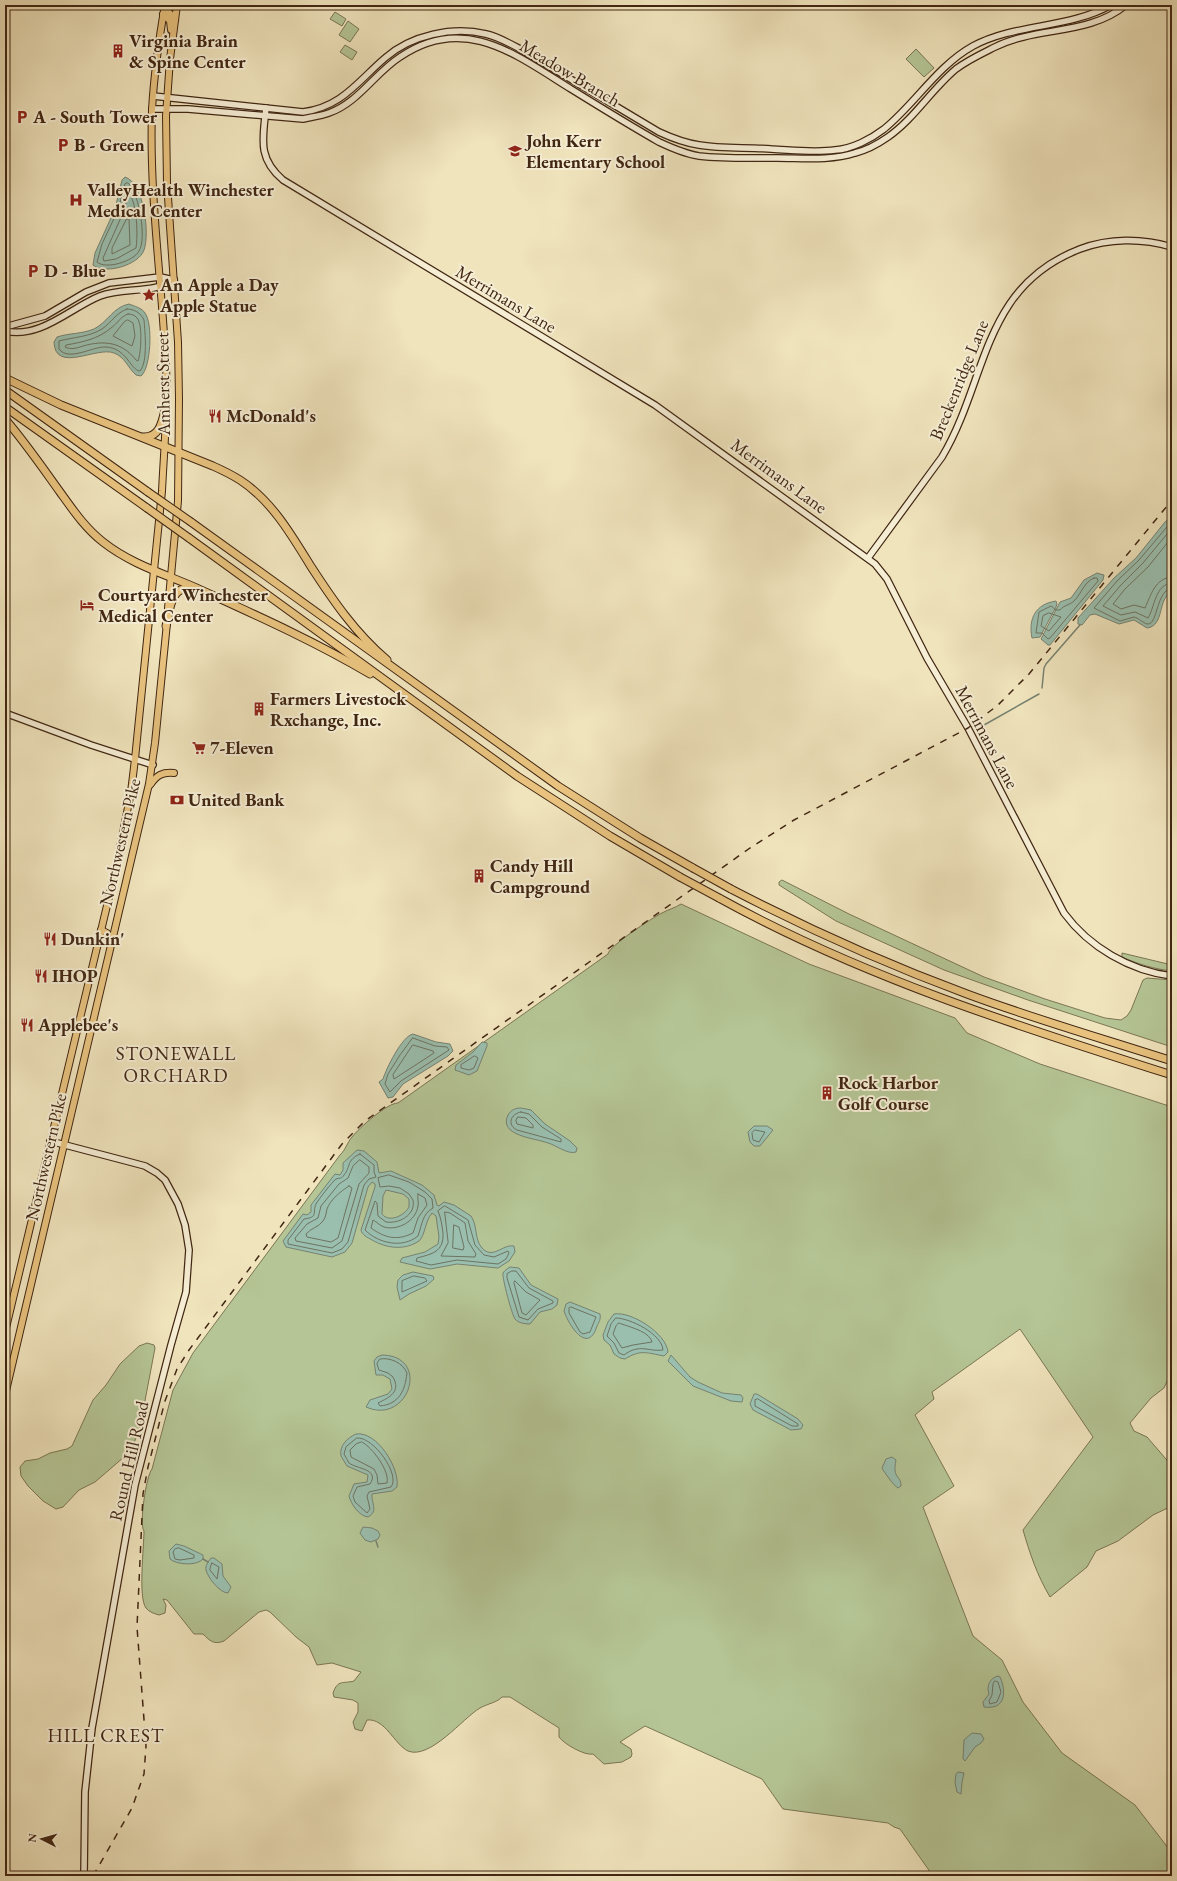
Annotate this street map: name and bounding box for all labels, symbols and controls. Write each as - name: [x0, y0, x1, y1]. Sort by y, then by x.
- place label: Virginia Brain & Spine Center: [129, 29, 246, 73]
- street label: Meadow Branch: [516, 33, 625, 112]
- building icon: Virginia Brain & Spine Center: [110, 43, 126, 59]
- place label: A - South Tower: [32, 105, 158, 128]
- parking icon: A - South Tower: [14, 109, 30, 125]
- place label: John Kerr Elementary School: [524, 129, 665, 173]
- place label: B - Green: [74, 133, 145, 156]
- parking icon: B - Green: [55, 137, 71, 153]
- school or university icon: John Kerr Elementary School: [507, 143, 523, 159]
- place label: ValleyHealth Winchester Medical Center: [87, 178, 274, 222]
- hospital icon: ValleyHealth Winchester Medical Center: [68, 192, 84, 208]
- place label: D - Blue: [44, 259, 106, 282]
- street label: Merrimans Lane: [452, 259, 561, 338]
- parking icon: D - Blue: [25, 263, 41, 279]
- place label: An Apple a Day Apple Statue: [159, 273, 279, 317]
- place icon: An Apple a Day Apple Statue: [141, 287, 157, 303]
- street label: Breckenridge Lane: [924, 316, 993, 443]
- street label: Amherst Street: [150, 332, 175, 437]
- place label: McDonald's: [226, 404, 316, 427]
- restaurant icon: McDonald's: [207, 408, 223, 424]
- street label: Merrimans Lane: [727, 433, 832, 518]
- place label: Courtyard Winchester Medical Center: [98, 583, 268, 627]
- hotel icon: Courtyard Winchester Medical Center: [79, 597, 95, 613]
- street label: Merrimans Lane: [951, 681, 1024, 792]
- place label: Farmers Livestock Rxchange, Inc.: [270, 687, 407, 731]
- building icon: Farmers Livestock Rxchange, Inc.: [251, 701, 267, 717]
- place label: 7-Eleven: [210, 736, 274, 759]
- supermarket icon: 7-Eleven: [191, 740, 207, 756]
- street label: Northwestern Pike: [94, 776, 145, 908]
- place label: United Bank: [188, 788, 285, 811]
- bank icon: United Bank: [169, 792, 185, 808]
- place label: Candy Hill Campground: [490, 854, 590, 898]
- building icon: Candy Hill Campground: [471, 868, 487, 884]
- place label: Dunkin': [61, 927, 125, 950]
- restaurant icon: Dunkin': [42, 931, 58, 947]
- place label: IHOP: [52, 964, 98, 987]
- restaurant icon: IHOP: [33, 968, 49, 984]
- place label: Applebee's: [37, 1013, 118, 1036]
- restaurant icon: Applebee's: [19, 1017, 35, 1033]
- district label: STONEWALL ORCHARD: [116, 1041, 236, 1088]
- place label: Rock Harbor Golf Course: [838, 1071, 939, 1115]
- building icon: Rock Harbor Golf Course: [819, 1085, 835, 1101]
- street label: Northwestern Pike: [20, 1091, 71, 1223]
- street label: Round Hill Road: [104, 1398, 154, 1523]
- district label: HILL CREST: [47, 1723, 165, 1748]
- north arrow: [22, 1819, 62, 1859]
- text: N: [25, 1833, 39, 1843]

